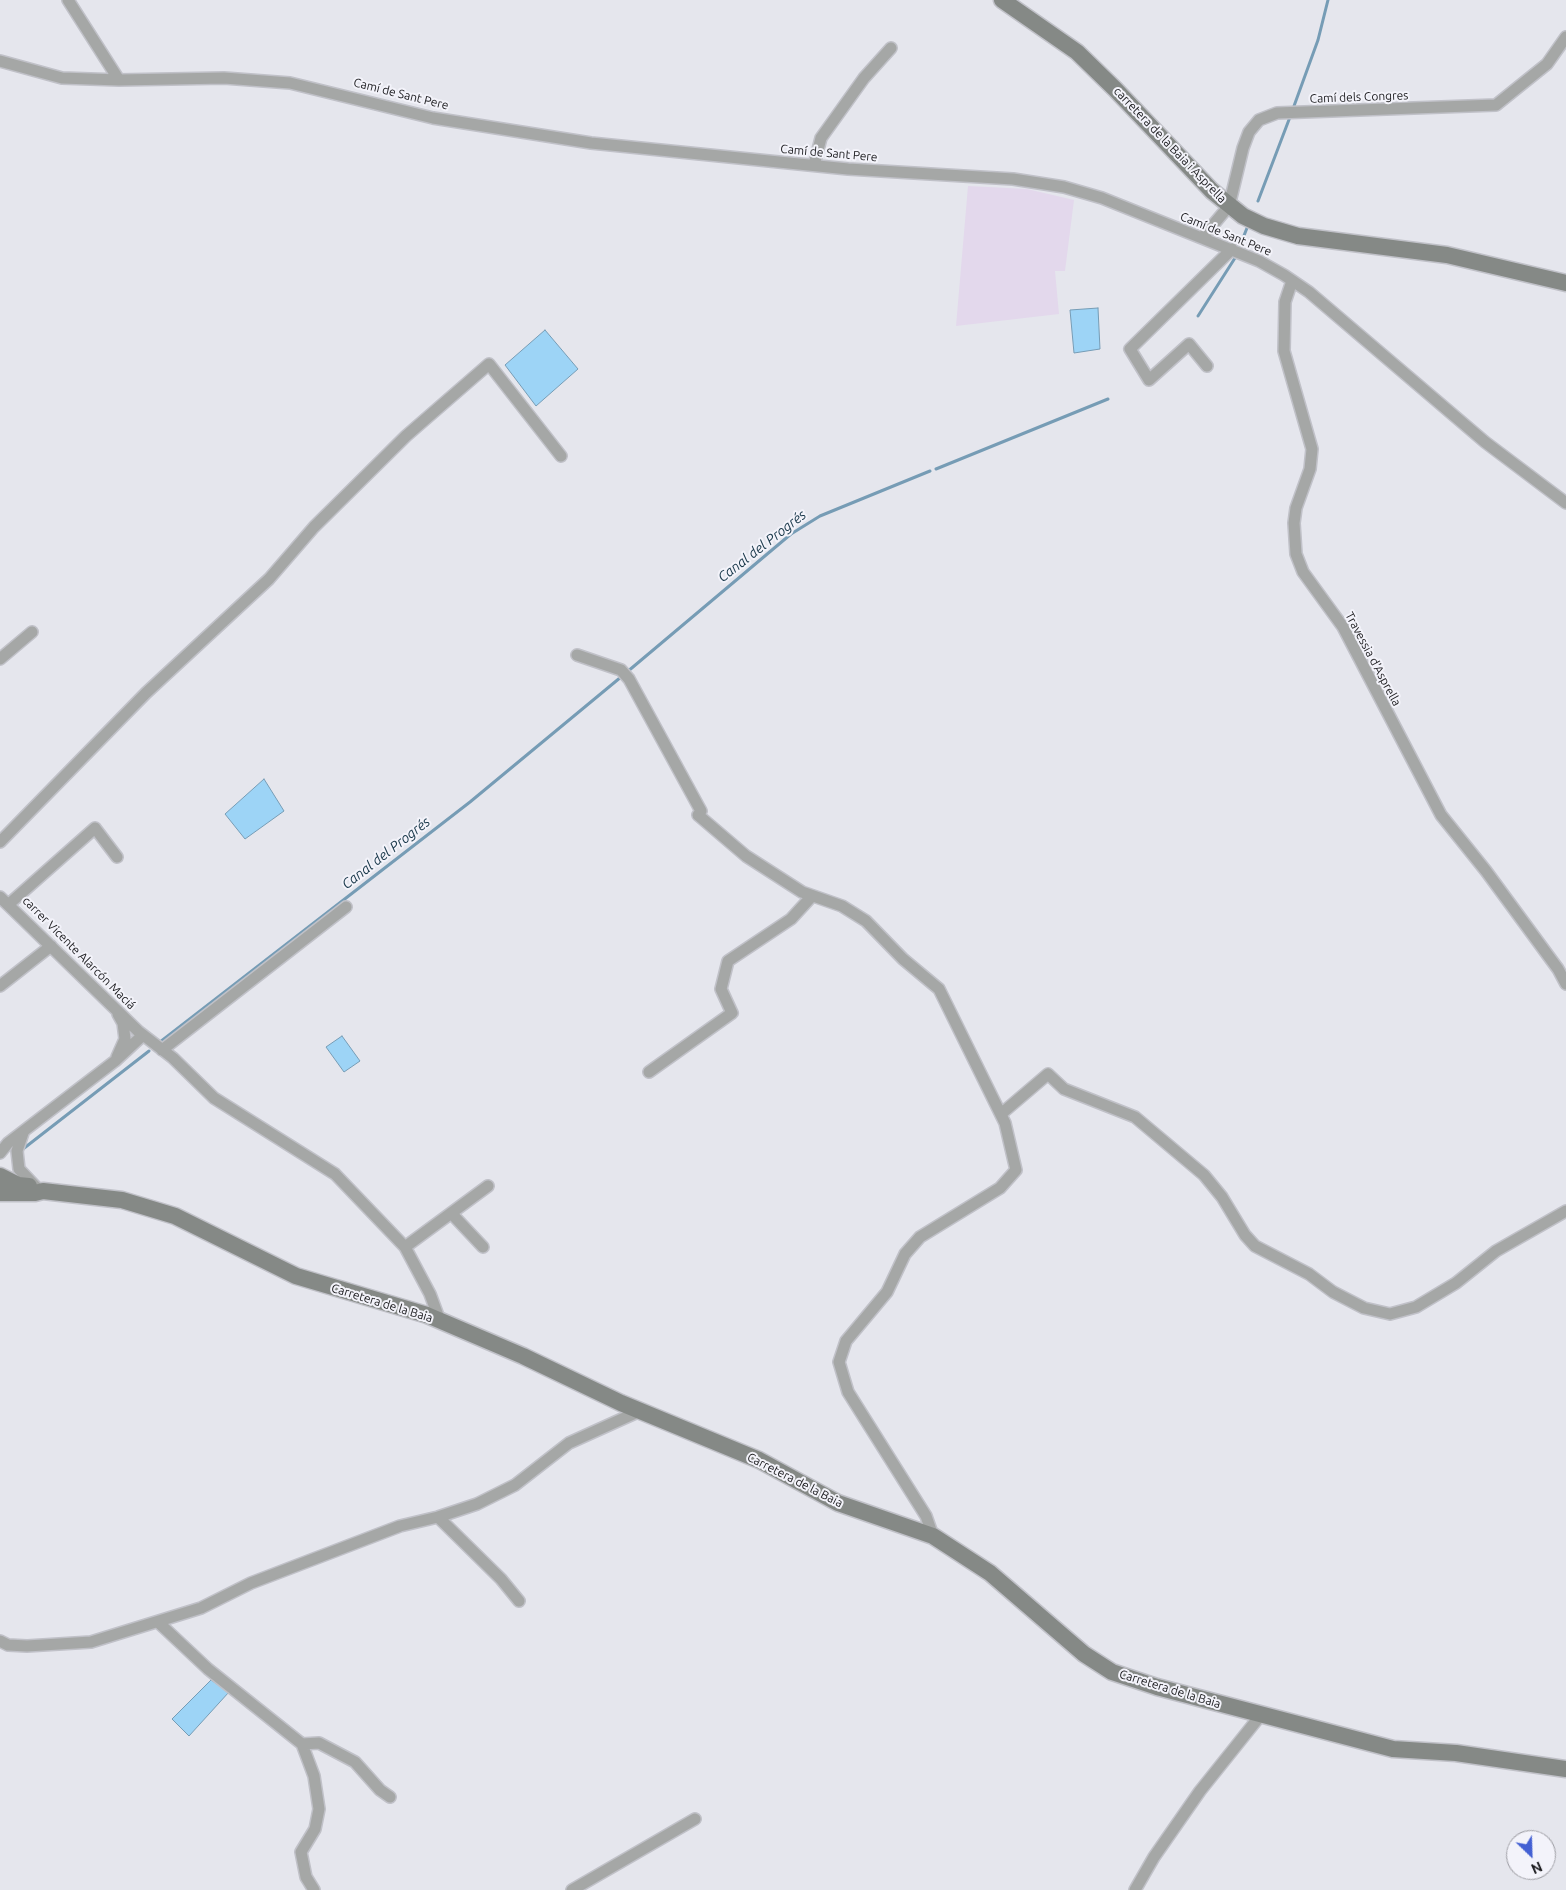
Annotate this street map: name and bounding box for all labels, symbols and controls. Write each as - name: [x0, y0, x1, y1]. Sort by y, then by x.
- street label: Camí de Sant Pere: [352, 75, 450, 113]
- street label: carretera de la Baia i Asprella: [1111, 84, 1229, 206]
- street label: Camí dels Congres: [1309, 88, 1409, 106]
- street label: Camí de Sant Pere: [780, 142, 878, 164]
- street label: Camí de Sant Pere: [1178, 209, 1274, 259]
- water label: Canal del Progrés: [714, 506, 810, 586]
- street label: Travessia d'Asprella: [1342, 609, 1404, 709]
- water label: Canal del Progrés: [338, 813, 434, 893]
- street label: carrer Vicente Alarcón Maciá: [20, 894, 138, 1012]
- street label: Carretera de la Baia: [330, 1281, 434, 1325]
- street label: Carretera de la Baia: [745, 1450, 845, 1510]
- street label: Carretera de la Baia: [1118, 1667, 1222, 1711]
- north arrow: [1506, 1830, 1556, 1880]
- text: N: [1529, 1858, 1545, 1877]

